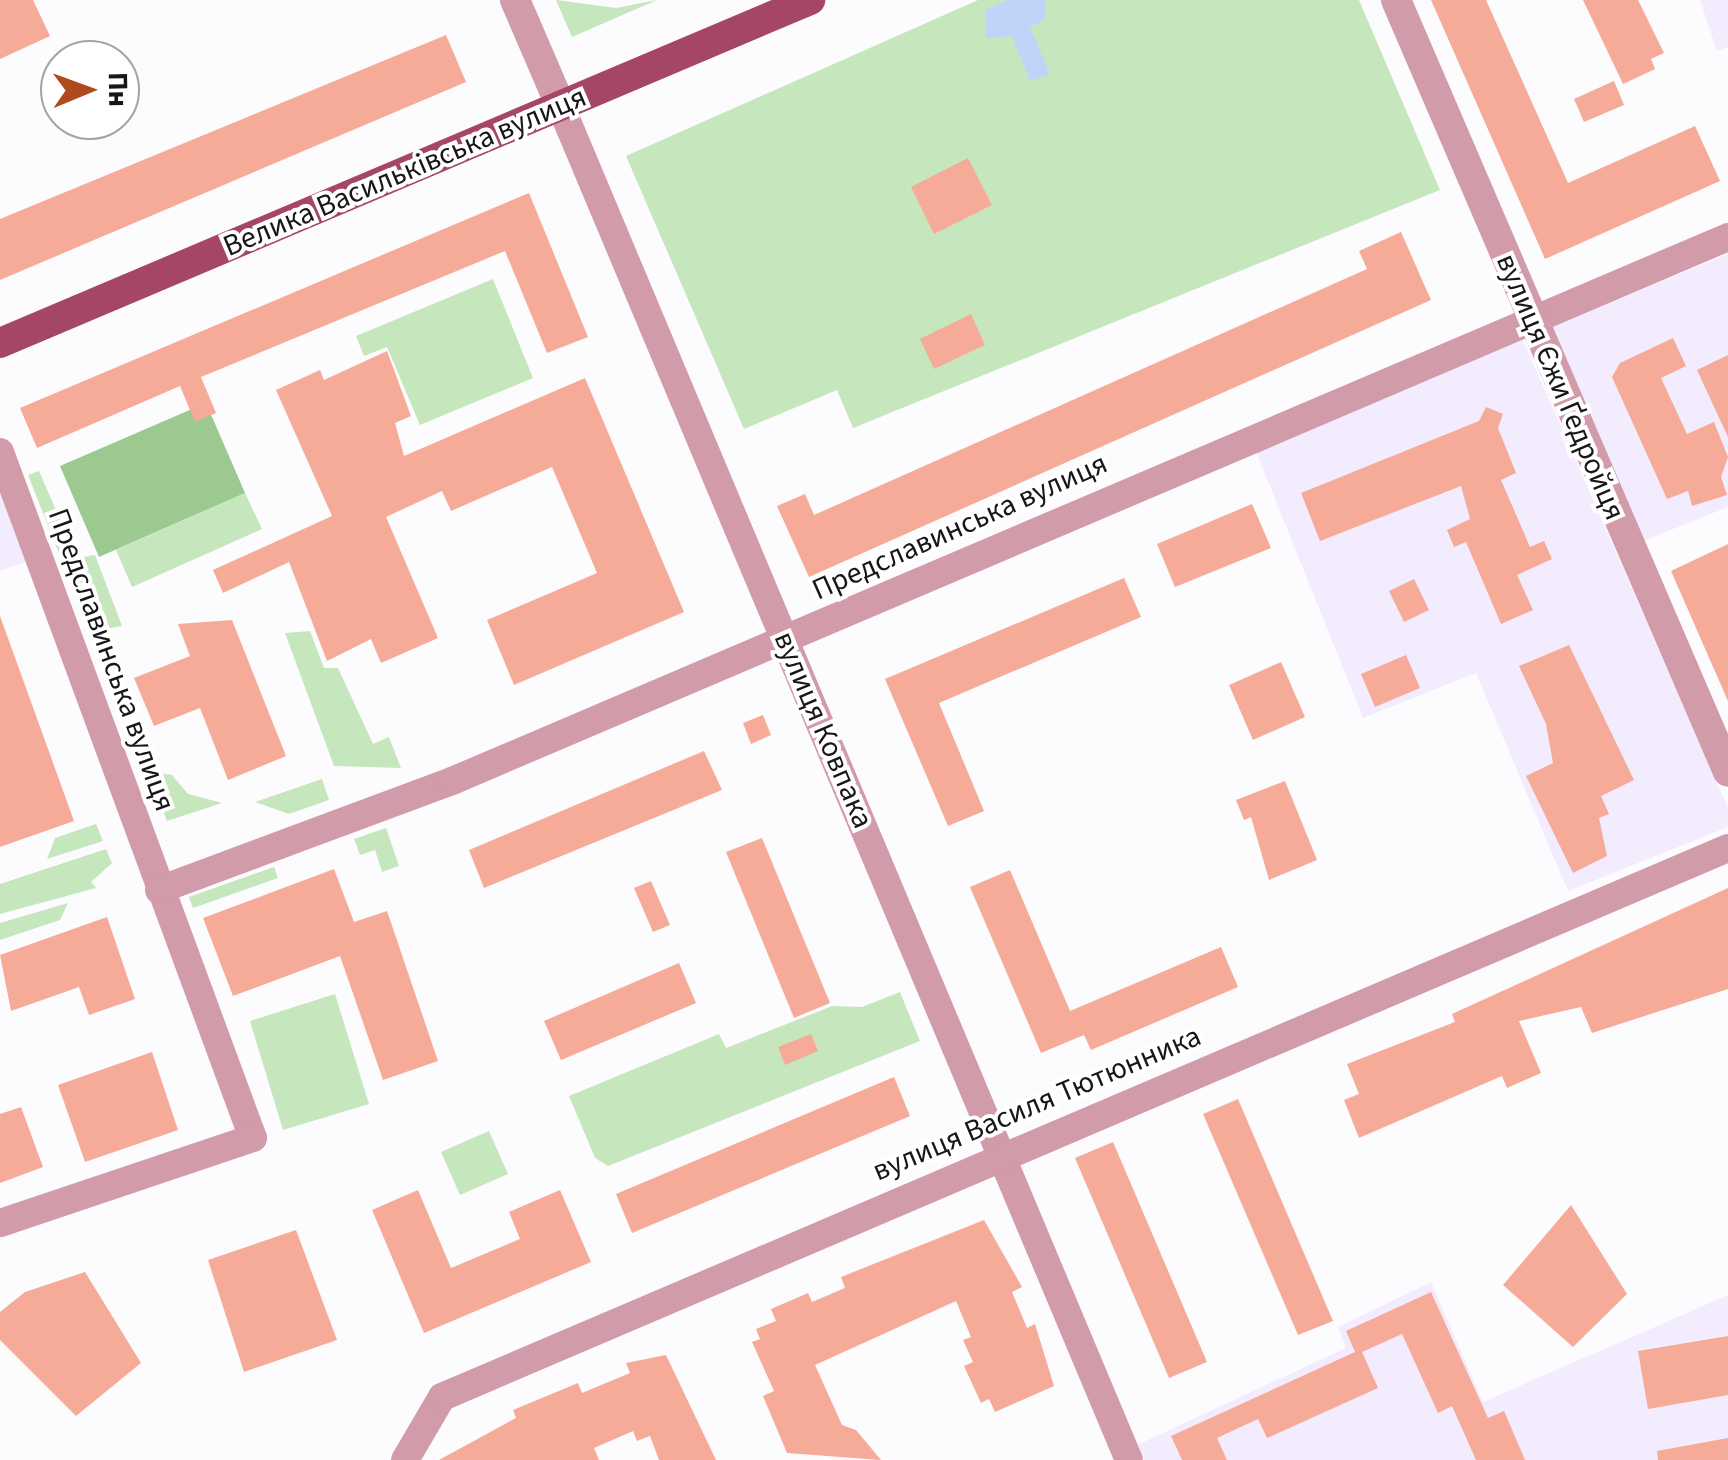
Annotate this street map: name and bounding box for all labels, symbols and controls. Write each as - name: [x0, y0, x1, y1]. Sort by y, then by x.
- north arrow: [40, 40, 140, 140]
- text: Пн: [98, 72, 138, 107]
- street label: Велика Васильківська вулиця: [218, 79, 592, 265]
- street label: вулиця Єжи Ґедройця: [1488, 248, 1632, 526]
- street label: Предславинська вулиця: [807, 446, 1113, 608]
- street label: Предславинська вулиця: [40, 504, 182, 816]
- street label: вулиця Ковпака: [765, 626, 881, 834]
- street label: вулиця Василя Тютюнника: [867, 1018, 1207, 1190]

